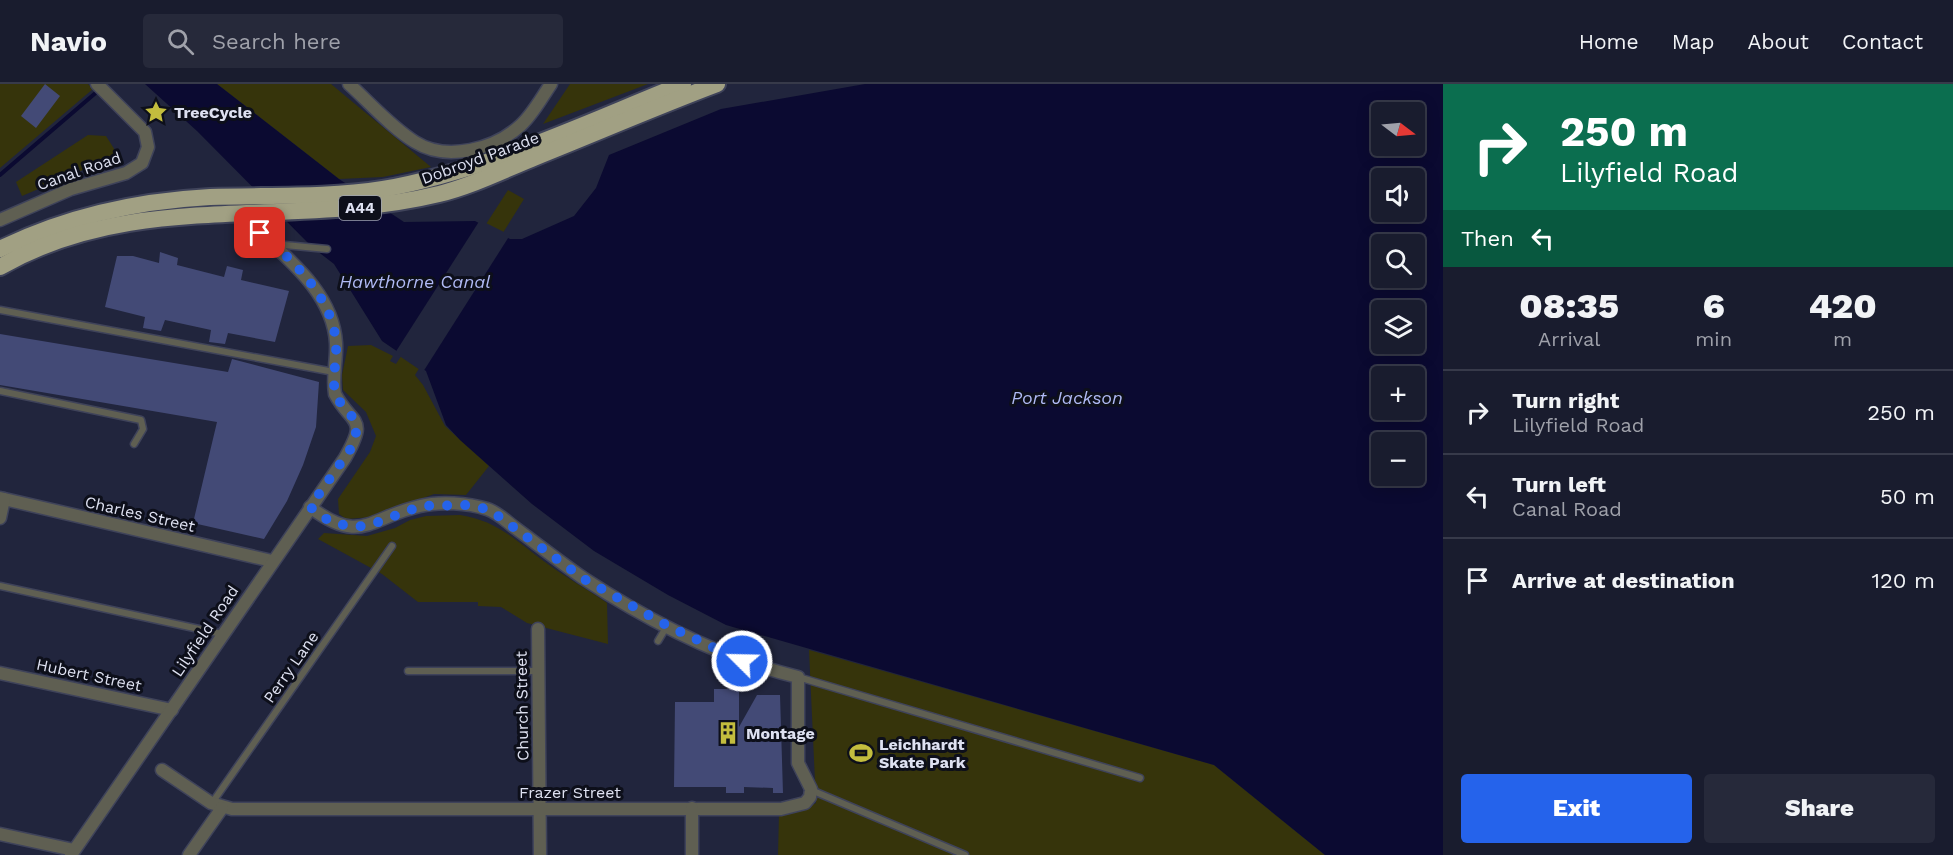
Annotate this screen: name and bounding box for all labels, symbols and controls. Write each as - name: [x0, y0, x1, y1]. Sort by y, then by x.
- search box: [143, 14, 563, 68]
- text: Navio: [30, 25, 107, 58]
- icon: search: [164, 25, 197, 58]
- text: Search here: [212, 29, 341, 54]
- text: Home: [1579, 29, 1639, 54]
- text: Map: [1672, 29, 1715, 54]
- text: About: [1748, 29, 1809, 54]
- text: Contact: [1842, 29, 1923, 54]
- place icon: TreeCycle: [143, 99, 169, 125]
- north arrow: [1371, 102, 1425, 156]
- map controls: [1371, 102, 1425, 486]
- place label: TreeCycle: [174, 103, 252, 122]
- text: 250 m: [1560, 107, 1688, 156]
- icon: right: [1461, 108, 1539, 186]
- street label: Dobroyd Parade: [418, 128, 542, 188]
- street label: Canal Road: [34, 148, 124, 194]
- text: Lilyfield Road: [1560, 157, 1739, 189]
- button: sound: [1371, 168, 1425, 222]
- road number: A44: [339, 196, 381, 220]
- pin: [234, 207, 285, 258]
- icon: arrive: [243, 216, 276, 249]
- icon: left: [1526, 222, 1559, 255]
- text: Then: [1461, 226, 1514, 251]
- button: search: [1371, 234, 1425, 288]
- water label: Hawthorne Canal: [339, 271, 491, 292]
- text: 08:35: [1519, 285, 1619, 327]
- text: 6: [1703, 285, 1725, 327]
- text: 420: [1808, 285, 1877, 327]
- button: layers: [1371, 300, 1425, 354]
- text: Arrival: [1538, 327, 1600, 351]
- text: min: [1695, 327, 1732, 351]
- text: m: [1833, 327, 1852, 351]
- button: +: [1371, 366, 1425, 420]
- water label: Port Jackson: [1011, 387, 1123, 408]
- text: Turn right: [1512, 388, 1619, 413]
- icon: right: [1461, 396, 1494, 429]
- text: 250 m: [1867, 400, 1935, 425]
- text: Lilyfield Road: [1512, 413, 1644, 437]
- button: −: [1371, 432, 1425, 486]
- text: Turn left: [1512, 472, 1606, 497]
- icon: left: [1461, 480, 1494, 513]
- text: 50 m: [1880, 484, 1935, 509]
- street label: Charles Street: [83, 492, 197, 536]
- text: Canal Road: [1512, 497, 1622, 521]
- icon: arrive: [1461, 564, 1494, 597]
- text: Arrive at destination: [1512, 568, 1735, 593]
- text: 120 m: [1871, 568, 1935, 593]
- street label: Lilyfield Road: [168, 582, 242, 680]
- street label: Perry Lane: [259, 628, 323, 706]
- position arrow: [710, 629, 774, 693]
- street label: Church Street: [512, 651, 532, 761]
- street label: Hubert Street: [35, 655, 144, 695]
- building icon: Montage: [715, 720, 741, 746]
- place label: Montage: [746, 724, 815, 743]
- place label: Leichhardt Skate Park: [879, 735, 966, 772]
- sports icon: Leichhardt Skate Park: [848, 740, 874, 766]
- button: Exit: [1461, 774, 1692, 843]
- button: Share: [1704, 774, 1935, 843]
- street label: Frazer Street: [519, 783, 621, 802]

